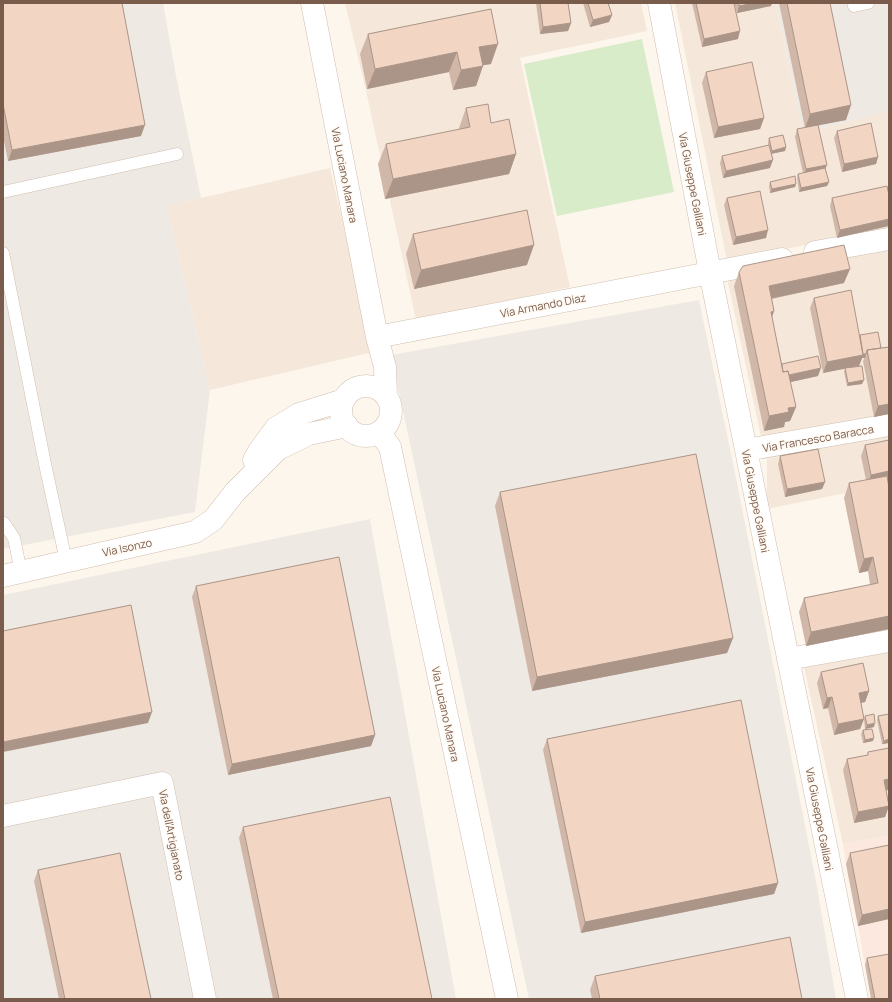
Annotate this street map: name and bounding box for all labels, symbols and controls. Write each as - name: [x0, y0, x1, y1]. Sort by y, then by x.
- street label: Via Luciano Manara: [328, 126, 362, 224]
- street label: Via Giuseppe Galliani: [676, 131, 710, 237]
- street label: Via Armando Diaz: [499, 289, 587, 321]
- street label: Via Francesco Baracca: [761, 421, 875, 455]
- street label: Via Giuseppe Galliani: [739, 448, 773, 554]
- street label: Via Isonzo: [101, 534, 154, 560]
- street label: Via Luciano Manara: [429, 665, 463, 763]
- street label: Via Giuseppe Galliani: [803, 766, 837, 872]
- street label: Via dell'Artigianato: [156, 788, 188, 882]

